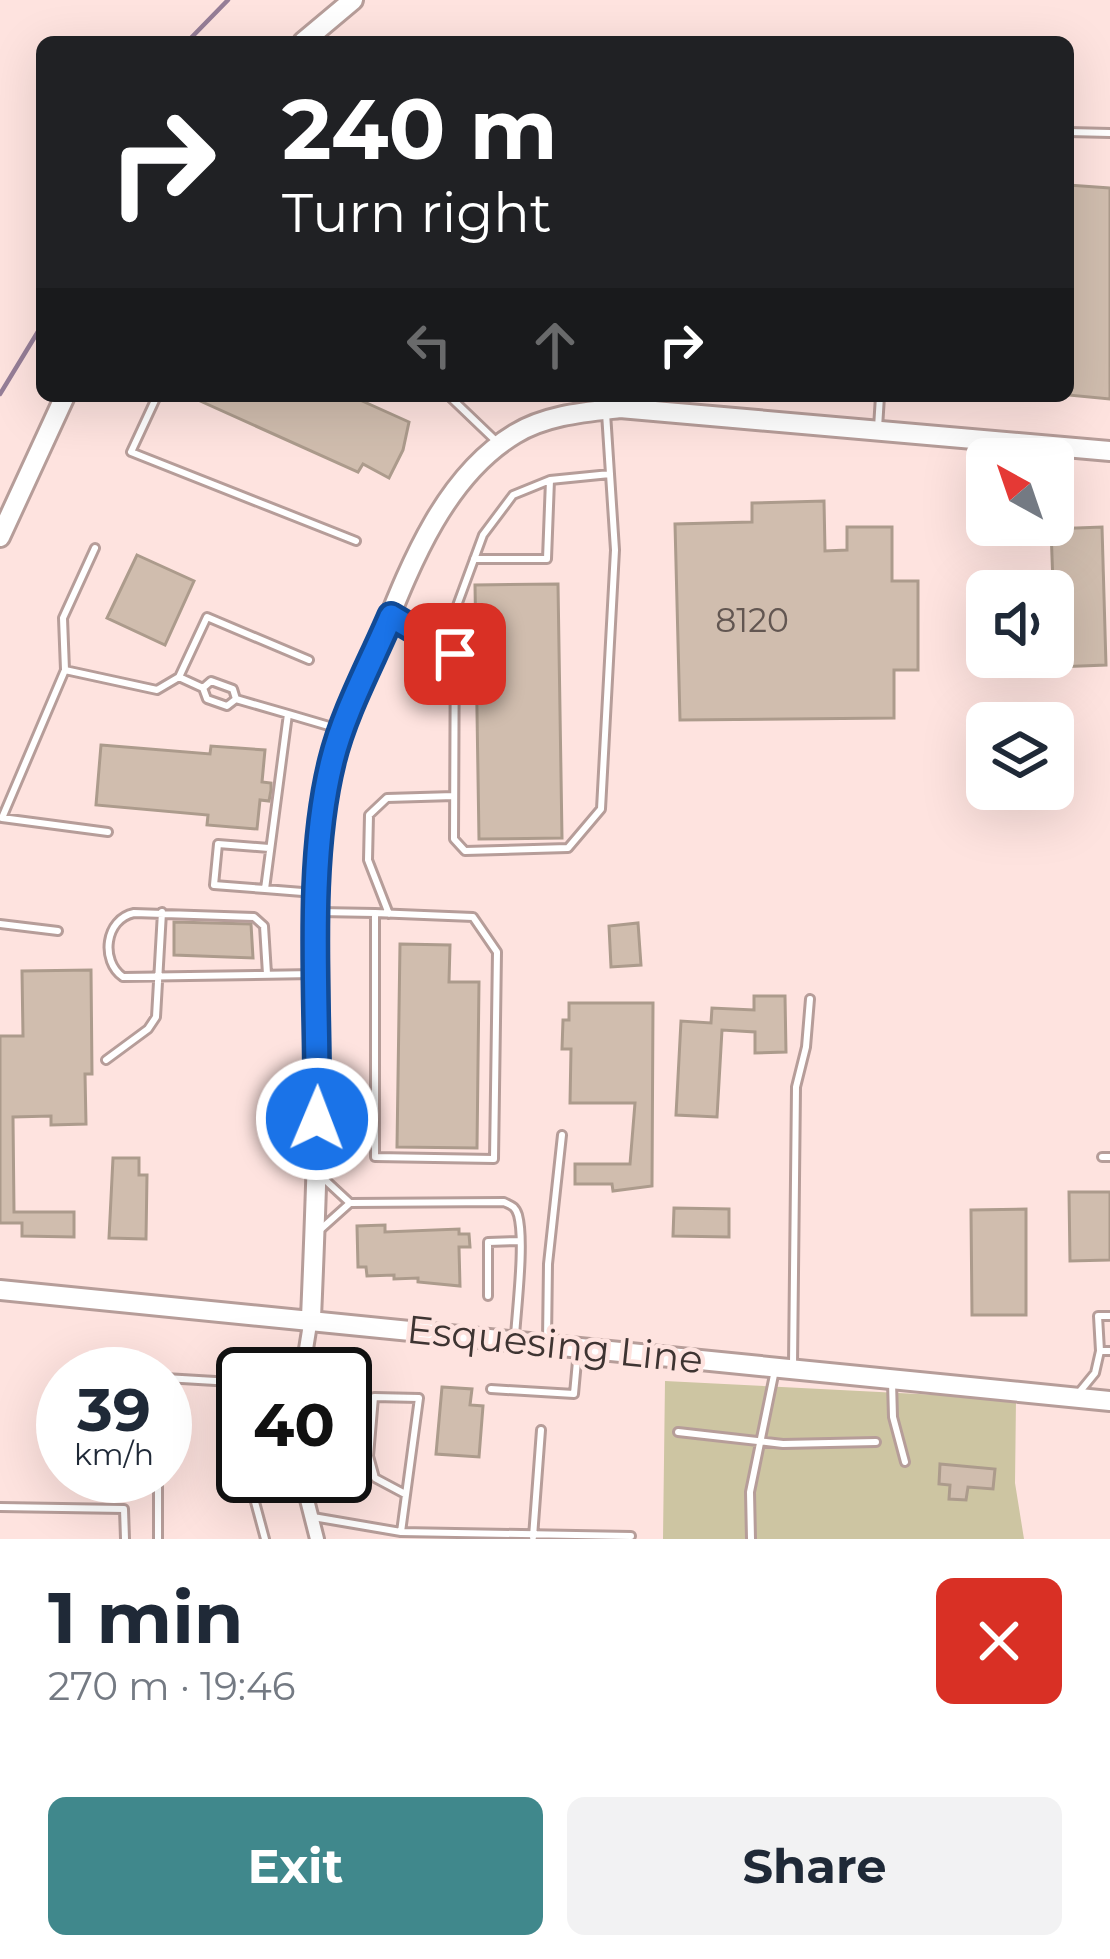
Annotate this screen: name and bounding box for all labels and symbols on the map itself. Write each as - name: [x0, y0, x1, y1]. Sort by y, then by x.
- north arrow: [966, 438, 1074, 546]
- house number: 8120: [715, 600, 789, 640]
- pin: [404, 603, 506, 705]
- position arrow: [254, 1056, 380, 1182]
- street label: Esquesing Line: [405, 1305, 705, 1383]
- speed limit sign: 40: [216, 1347, 372, 1503]

